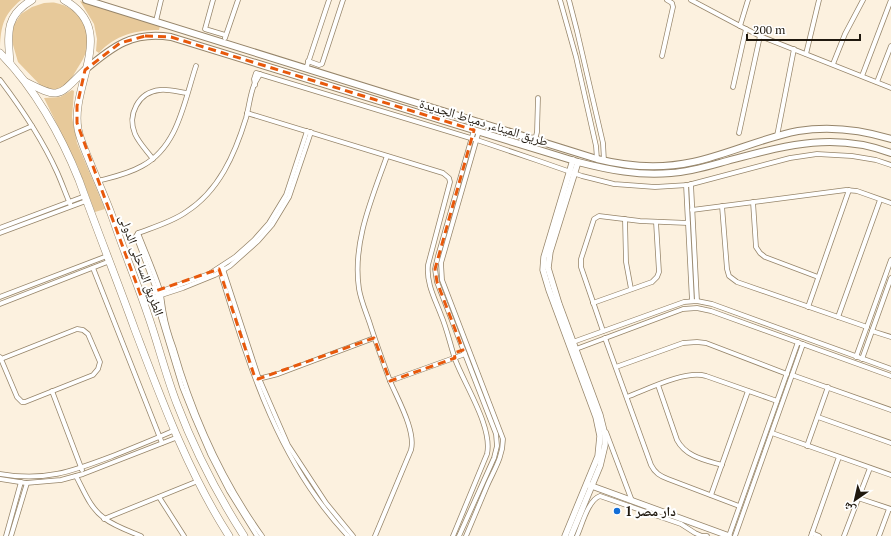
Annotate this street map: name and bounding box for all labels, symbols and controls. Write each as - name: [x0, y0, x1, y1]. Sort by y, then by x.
- scale bar: [747, 16, 860, 42]
- text: 200 m: [753, 22, 786, 37]
- street label: طريق الميناء, دمياط الجديدة: [417, 94, 551, 150]
- street label: الطريق الساحلى الدولى: [115, 212, 169, 318]
- north arrow: [835, 480, 875, 520]
- text: ش: [840, 498, 859, 517]
- place label: دار مصر 1: [625, 502, 676, 520]
- marker: دار مصر 1: [612, 506, 622, 516]

